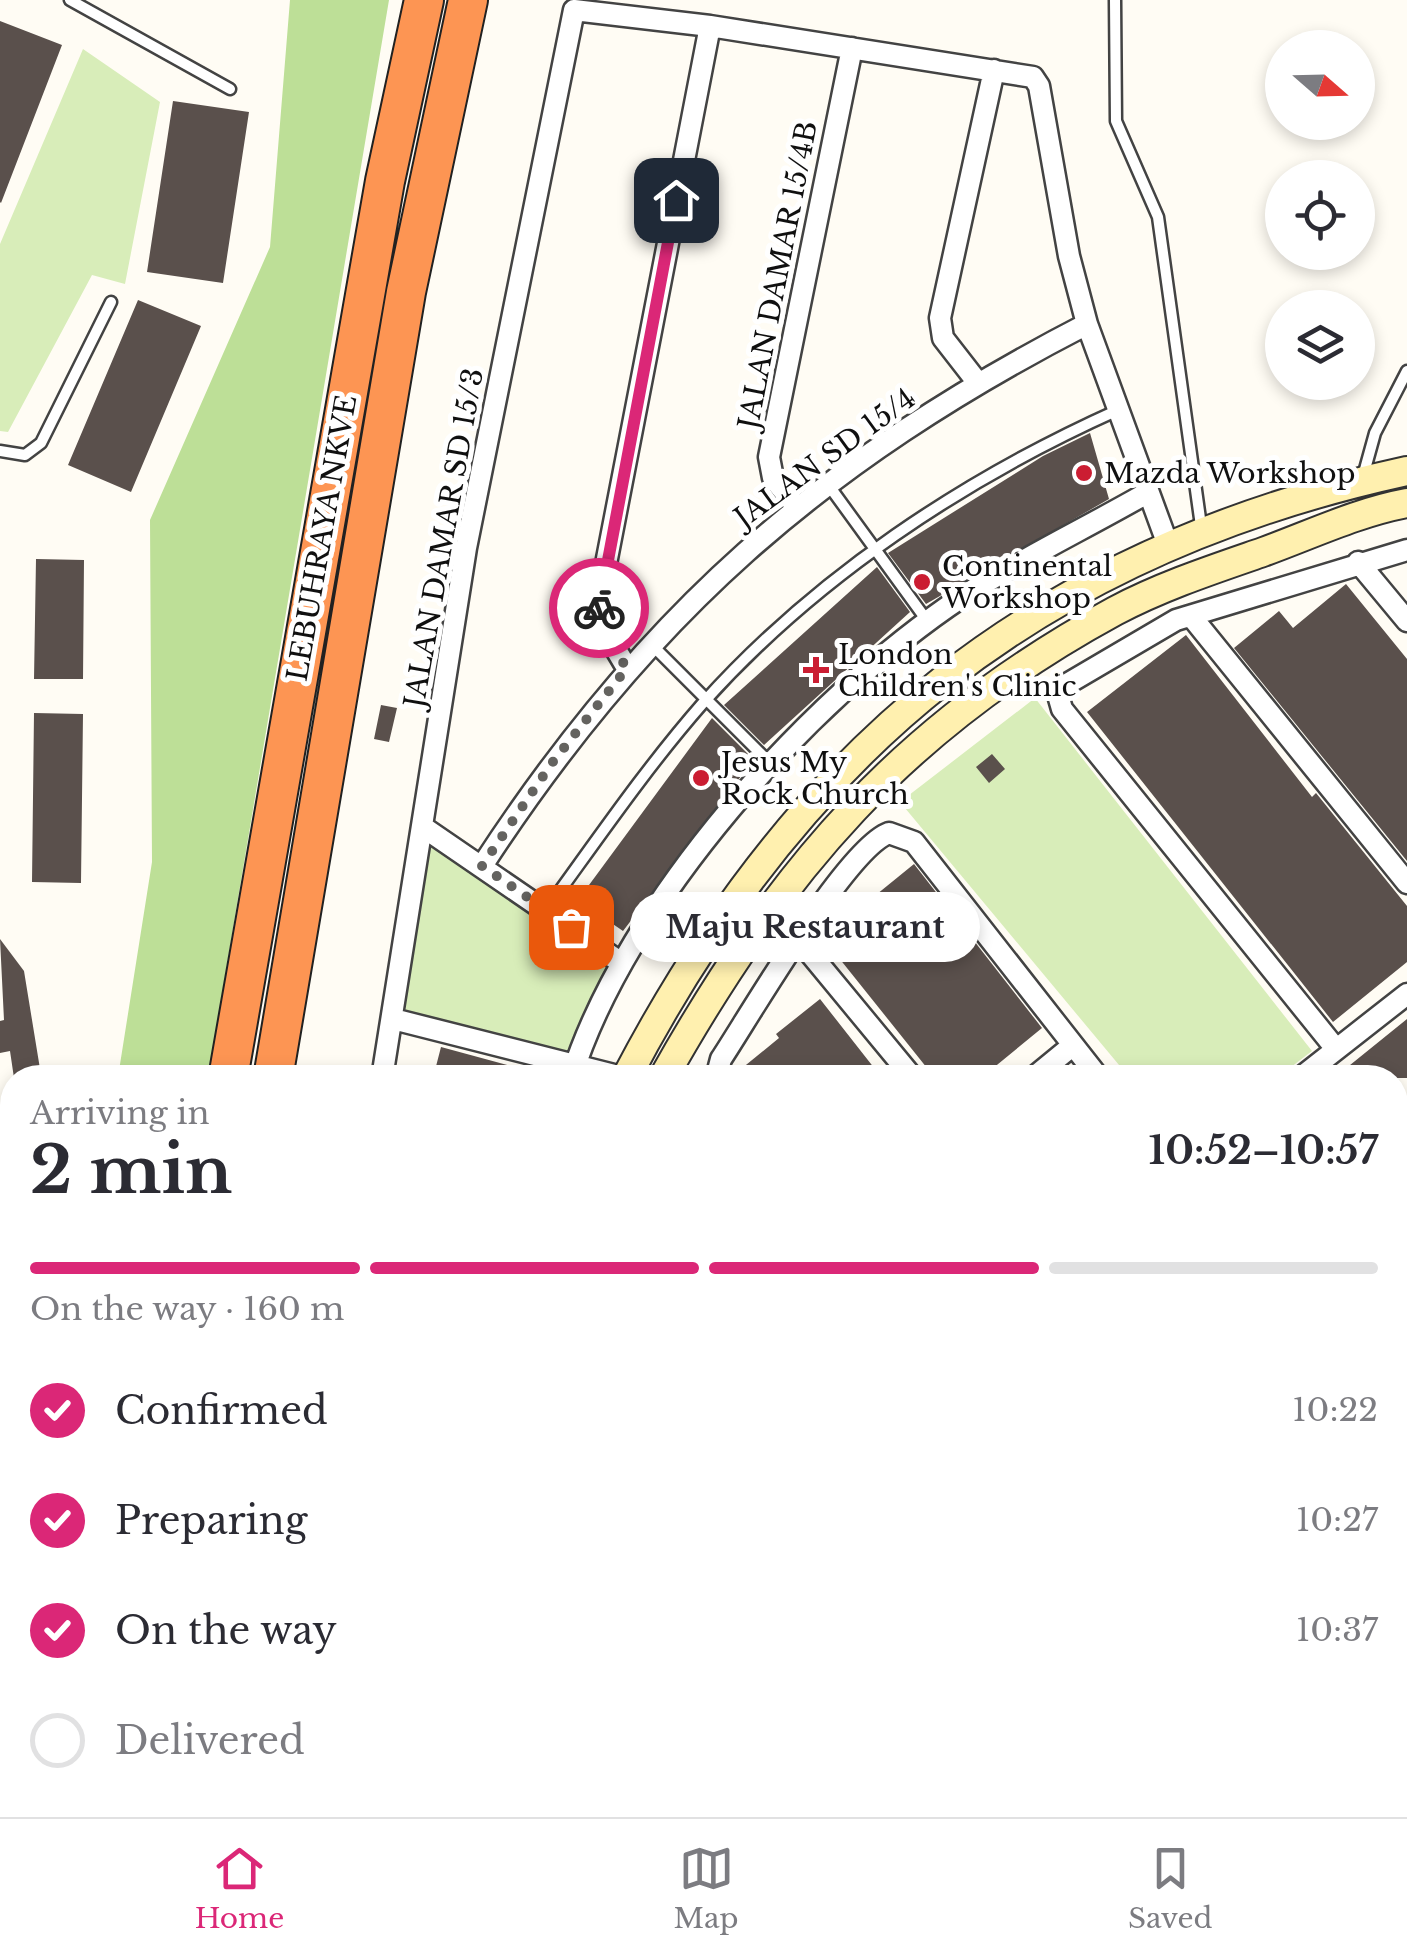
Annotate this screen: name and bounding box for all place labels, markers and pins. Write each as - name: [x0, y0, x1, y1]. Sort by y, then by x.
- pin: [634, 158, 719, 243]
- place label: Mazda Workshop: [1104, 456, 1356, 491]
- marker: Mazda Workshop: [1073, 462, 1095, 484]
- place label: Continental Workshop: [941, 549, 1112, 616]
- marker: Continental Workshop: [911, 571, 933, 593]
- place label: London Children's Clinic: [838, 637, 1076, 704]
- marker: London Children's Clinic: [803, 657, 829, 683]
- place label: Jesus My Rock Church: [717, 745, 909, 812]
- marker: Jesus My Rock Church: [690, 767, 712, 789]
- pin: [529, 885, 614, 970]
- callout: Maju Restaurant: [631, 892, 981, 962]

